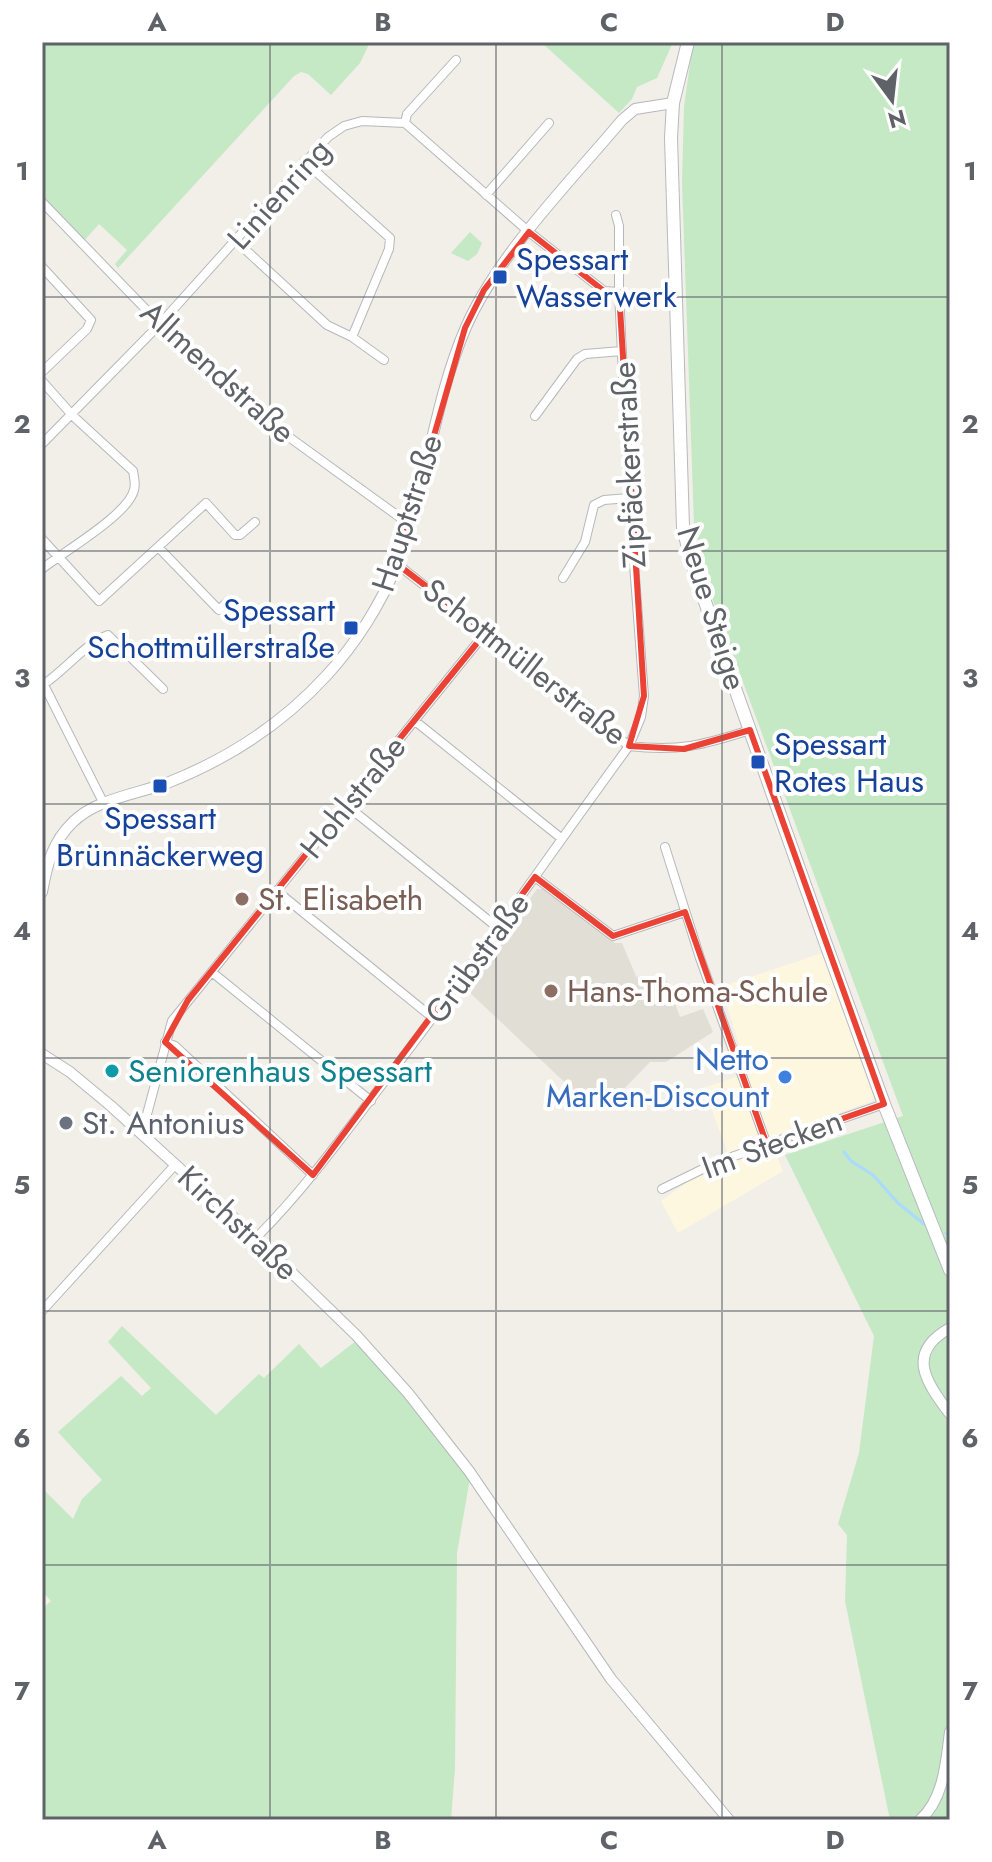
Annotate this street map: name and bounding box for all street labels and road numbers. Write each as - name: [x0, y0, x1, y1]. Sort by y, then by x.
- street label: Linienring: [217, 128, 341, 260]
- street label: Allmendstraße: [131, 290, 305, 454]
- street label: Zipfäckerstraße: [601, 361, 657, 569]
- street label: Hauptstraße: [360, 429, 454, 597]
- street label: Neue Steige: [665, 521, 759, 695]
- street label: Schottmüllerstraße: [413, 568, 637, 756]
- street label: Hohlstraße: [289, 726, 417, 868]
- street label: Grübstraße: [414, 883, 540, 1033]
- street label: Im Stecken: [695, 1097, 849, 1191]
- street label: Kirchstraße: [167, 1155, 309, 1291]

